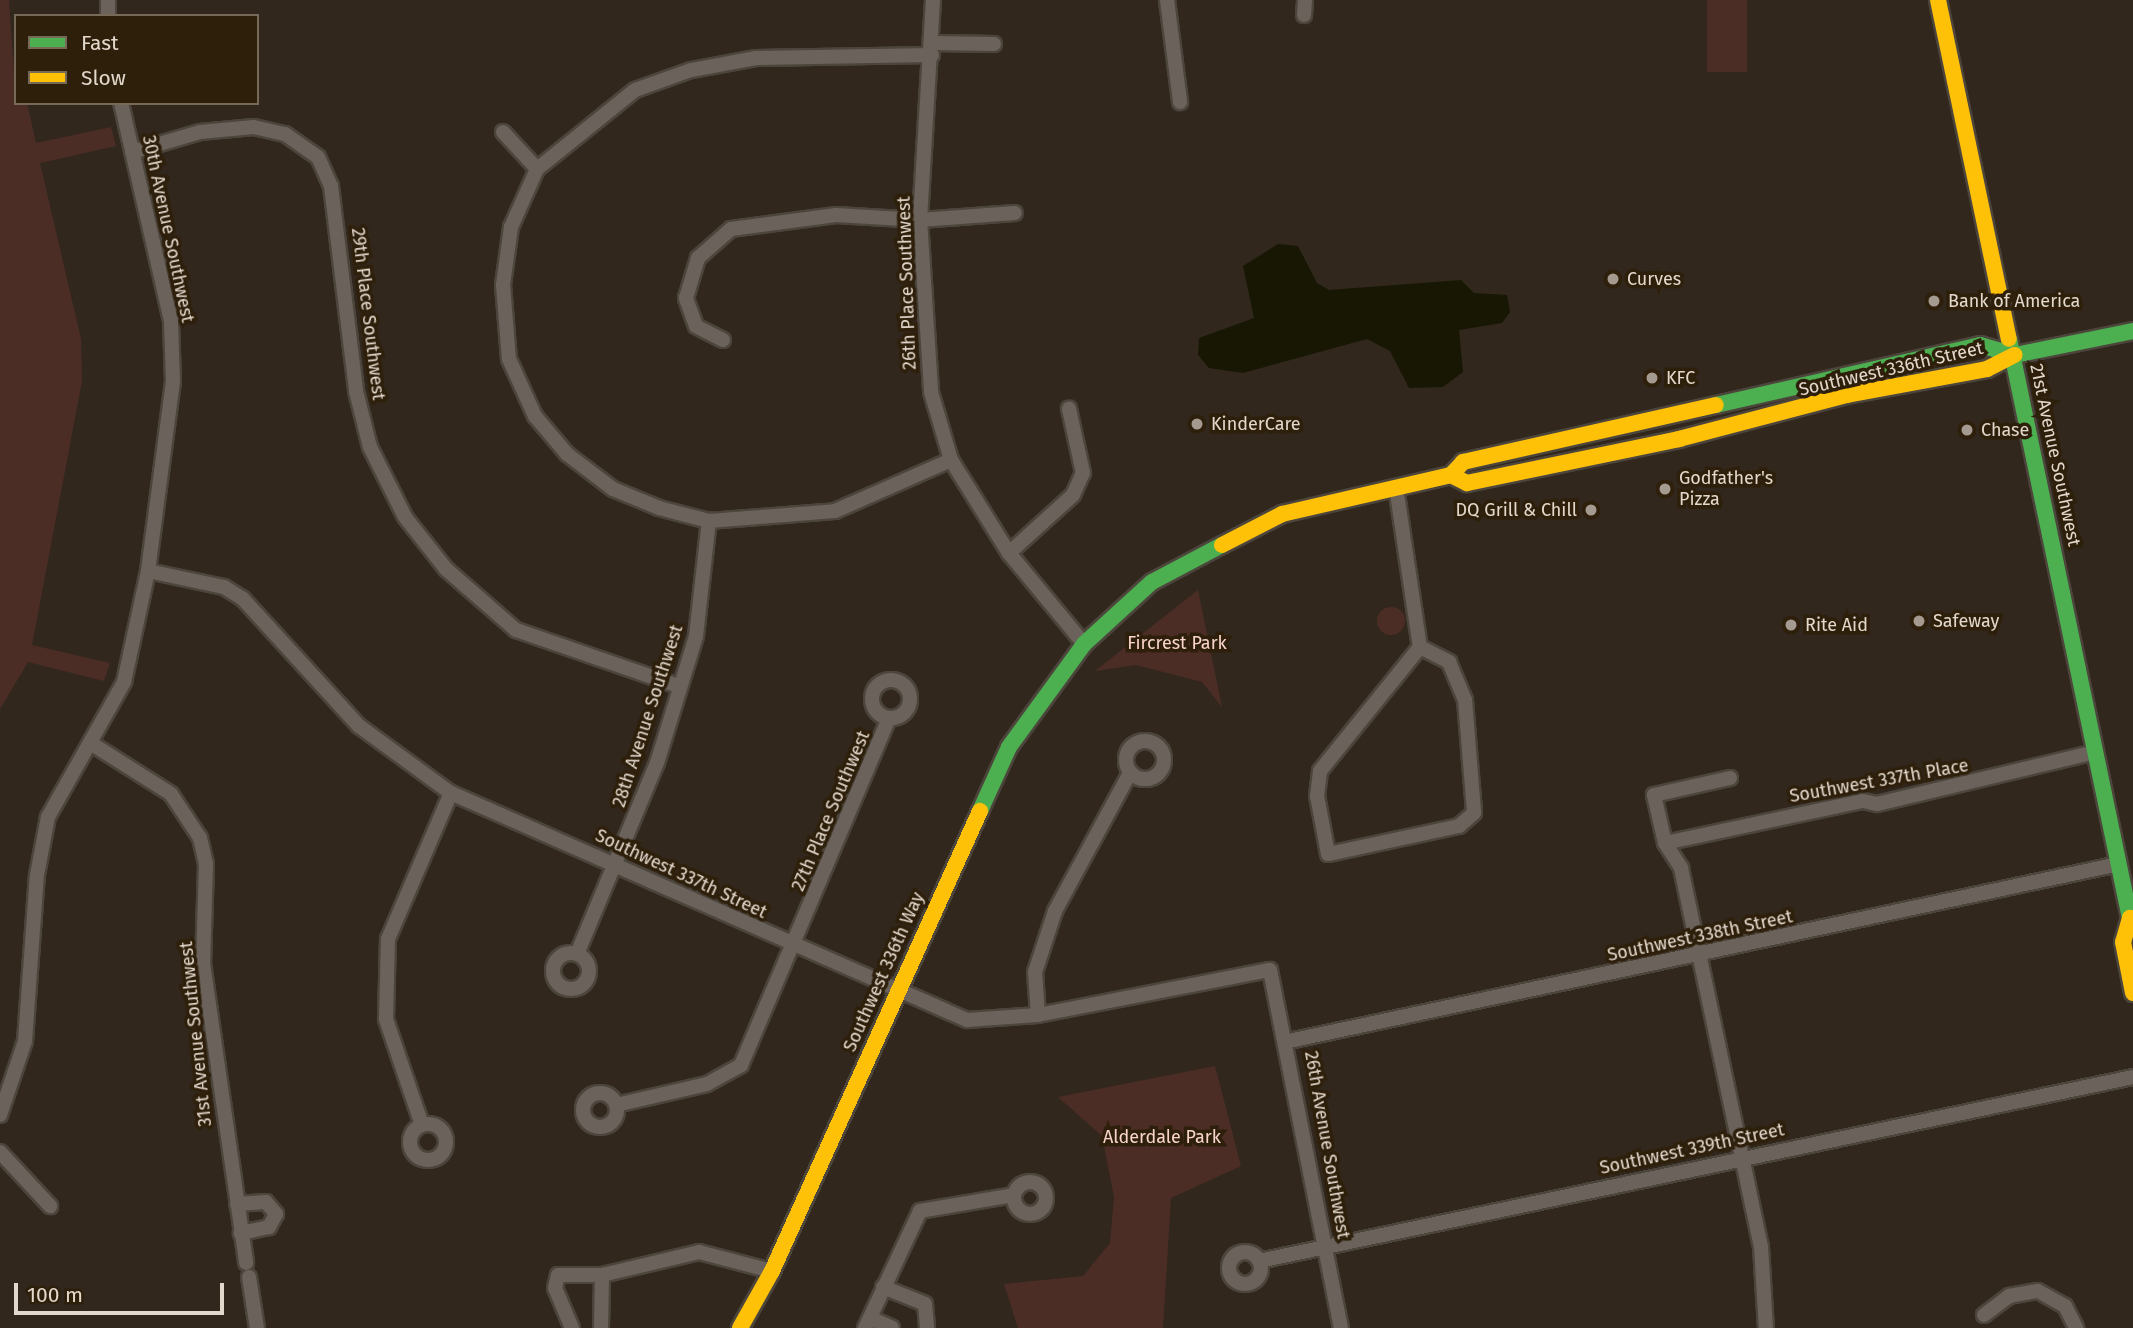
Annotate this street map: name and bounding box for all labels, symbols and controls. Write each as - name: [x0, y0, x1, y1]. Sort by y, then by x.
- legend: [14, 14, 259, 105]
- text: Fast: [81, 30, 119, 56]
- text: Slow: [81, 65, 126, 91]
- street label: 30th Avenue Southwest: [138, 133, 198, 325]
- street label: 26th Place Southwest: [893, 196, 921, 370]
- street label: 29th Place Southwest: [347, 227, 389, 401]
- place label: Curves: [1627, 268, 1681, 290]
- marker: Curves: [1605, 271, 1621, 287]
- place label: Bank of America: [1948, 290, 2080, 312]
- marker: Bank of America: [1926, 293, 1942, 309]
- street label: Southwest 336th Street: [1797, 337, 1985, 401]
- street label: 21st Avenue Southwest: [2025, 362, 2085, 548]
- place label: KFC: [1666, 367, 1695, 389]
- marker: KFC: [1644, 370, 1660, 386]
- place label: KinderCare: [1211, 413, 1301, 435]
- marker: KinderCare: [1189, 416, 1205, 432]
- place label: Chase: [1981, 419, 2029, 441]
- marker: Chase: [1959, 422, 1975, 438]
- place label: Godfather's Pizza: [1679, 468, 1773, 510]
- marker: Godfather's Pizza: [1657, 481, 1673, 497]
- place label: DQ Grill & Chill: [1456, 499, 1577, 521]
- marker: DQ Grill & Chill: [1583, 502, 1599, 518]
- place label: Safeway: [1933, 610, 1999, 632]
- marker: Safeway: [1911, 613, 1927, 629]
- place label: Rite Aid: [1805, 614, 1868, 636]
- marker: Rite Aid: [1783, 617, 1799, 633]
- street label: 28th Avenue Southwest: [608, 622, 688, 810]
- park label: Fircrest Park: [1127, 632, 1227, 654]
- street label: 27th Place Southwest: [787, 728, 875, 894]
- street label: Southwest 337th Place: [1788, 755, 1970, 807]
- street label: Southwest 337th Street: [592, 825, 770, 923]
- street label: Southwest 336th Way: [839, 889, 929, 1055]
- street label: Southwest 338th Street: [1605, 906, 1795, 966]
- street label: 31st Avenue Southwest: [176, 940, 216, 1128]
- street label: 26th Avenue Southwest: [1300, 1049, 1354, 1241]
- street label: Southwest 339th Street: [1598, 1119, 1786, 1179]
- park label: Alderdale Park: [1103, 1126, 1221, 1148]
- scale bar: [18, 1268, 228, 1312]
- text: 100 m: [27, 1282, 83, 1308]

